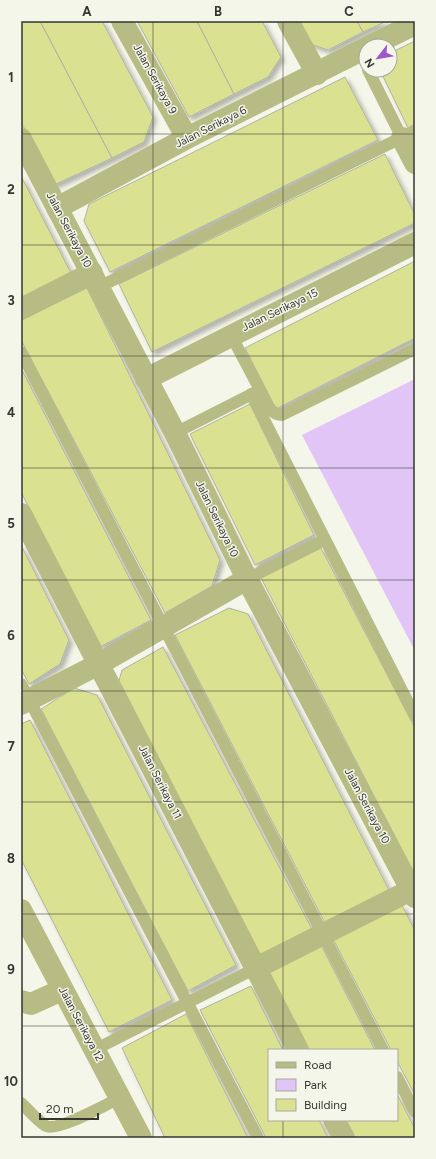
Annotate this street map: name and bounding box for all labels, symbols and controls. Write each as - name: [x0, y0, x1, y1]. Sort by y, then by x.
- text: A: [82, 4, 92, 19]
- text: B: [214, 4, 222, 19]
- text: C: [344, 4, 354, 19]
- north arrow: [358, 38, 398, 78]
- street label: Jalan Serikaya 9: [130, 42, 180, 116]
- text: N: [362, 56, 378, 70]
- text: 1: [8, 70, 14, 85]
- street label: Jalan Serikaya 6: [173, 103, 249, 151]
- text: 2: [7, 182, 15, 197]
- street label: Jalan Serikaya 10: [44, 190, 94, 270]
- street label: Jalan Serikaya 15: [240, 286, 320, 334]
- text: 3: [7, 293, 15, 308]
- text: 4: [7, 405, 15, 420]
- street label: Jalan Serikaya 10: [193, 479, 241, 559]
- text: 5: [7, 516, 15, 531]
- text: 6: [7, 628, 15, 643]
- text: 7: [7, 739, 15, 754]
- street label: Jalan Serikaya 11: [136, 743, 184, 821]
- street label: Jalan Serikaya 10: [342, 766, 392, 846]
- text: 8: [7, 851, 15, 866]
- text: 9: [7, 962, 15, 977]
- street label: Jalan Serikaya 12: [56, 984, 106, 1064]
- legend: [268, 1049, 398, 1121]
- text: Road: [304, 1058, 332, 1072]
- text: 10: [4, 1074, 18, 1089]
- text: Park: [304, 1078, 327, 1092]
- scale bar: [40, 1095, 98, 1121]
- text: Building: [304, 1098, 347, 1112]
- text: 20 m: [46, 1102, 74, 1116]

